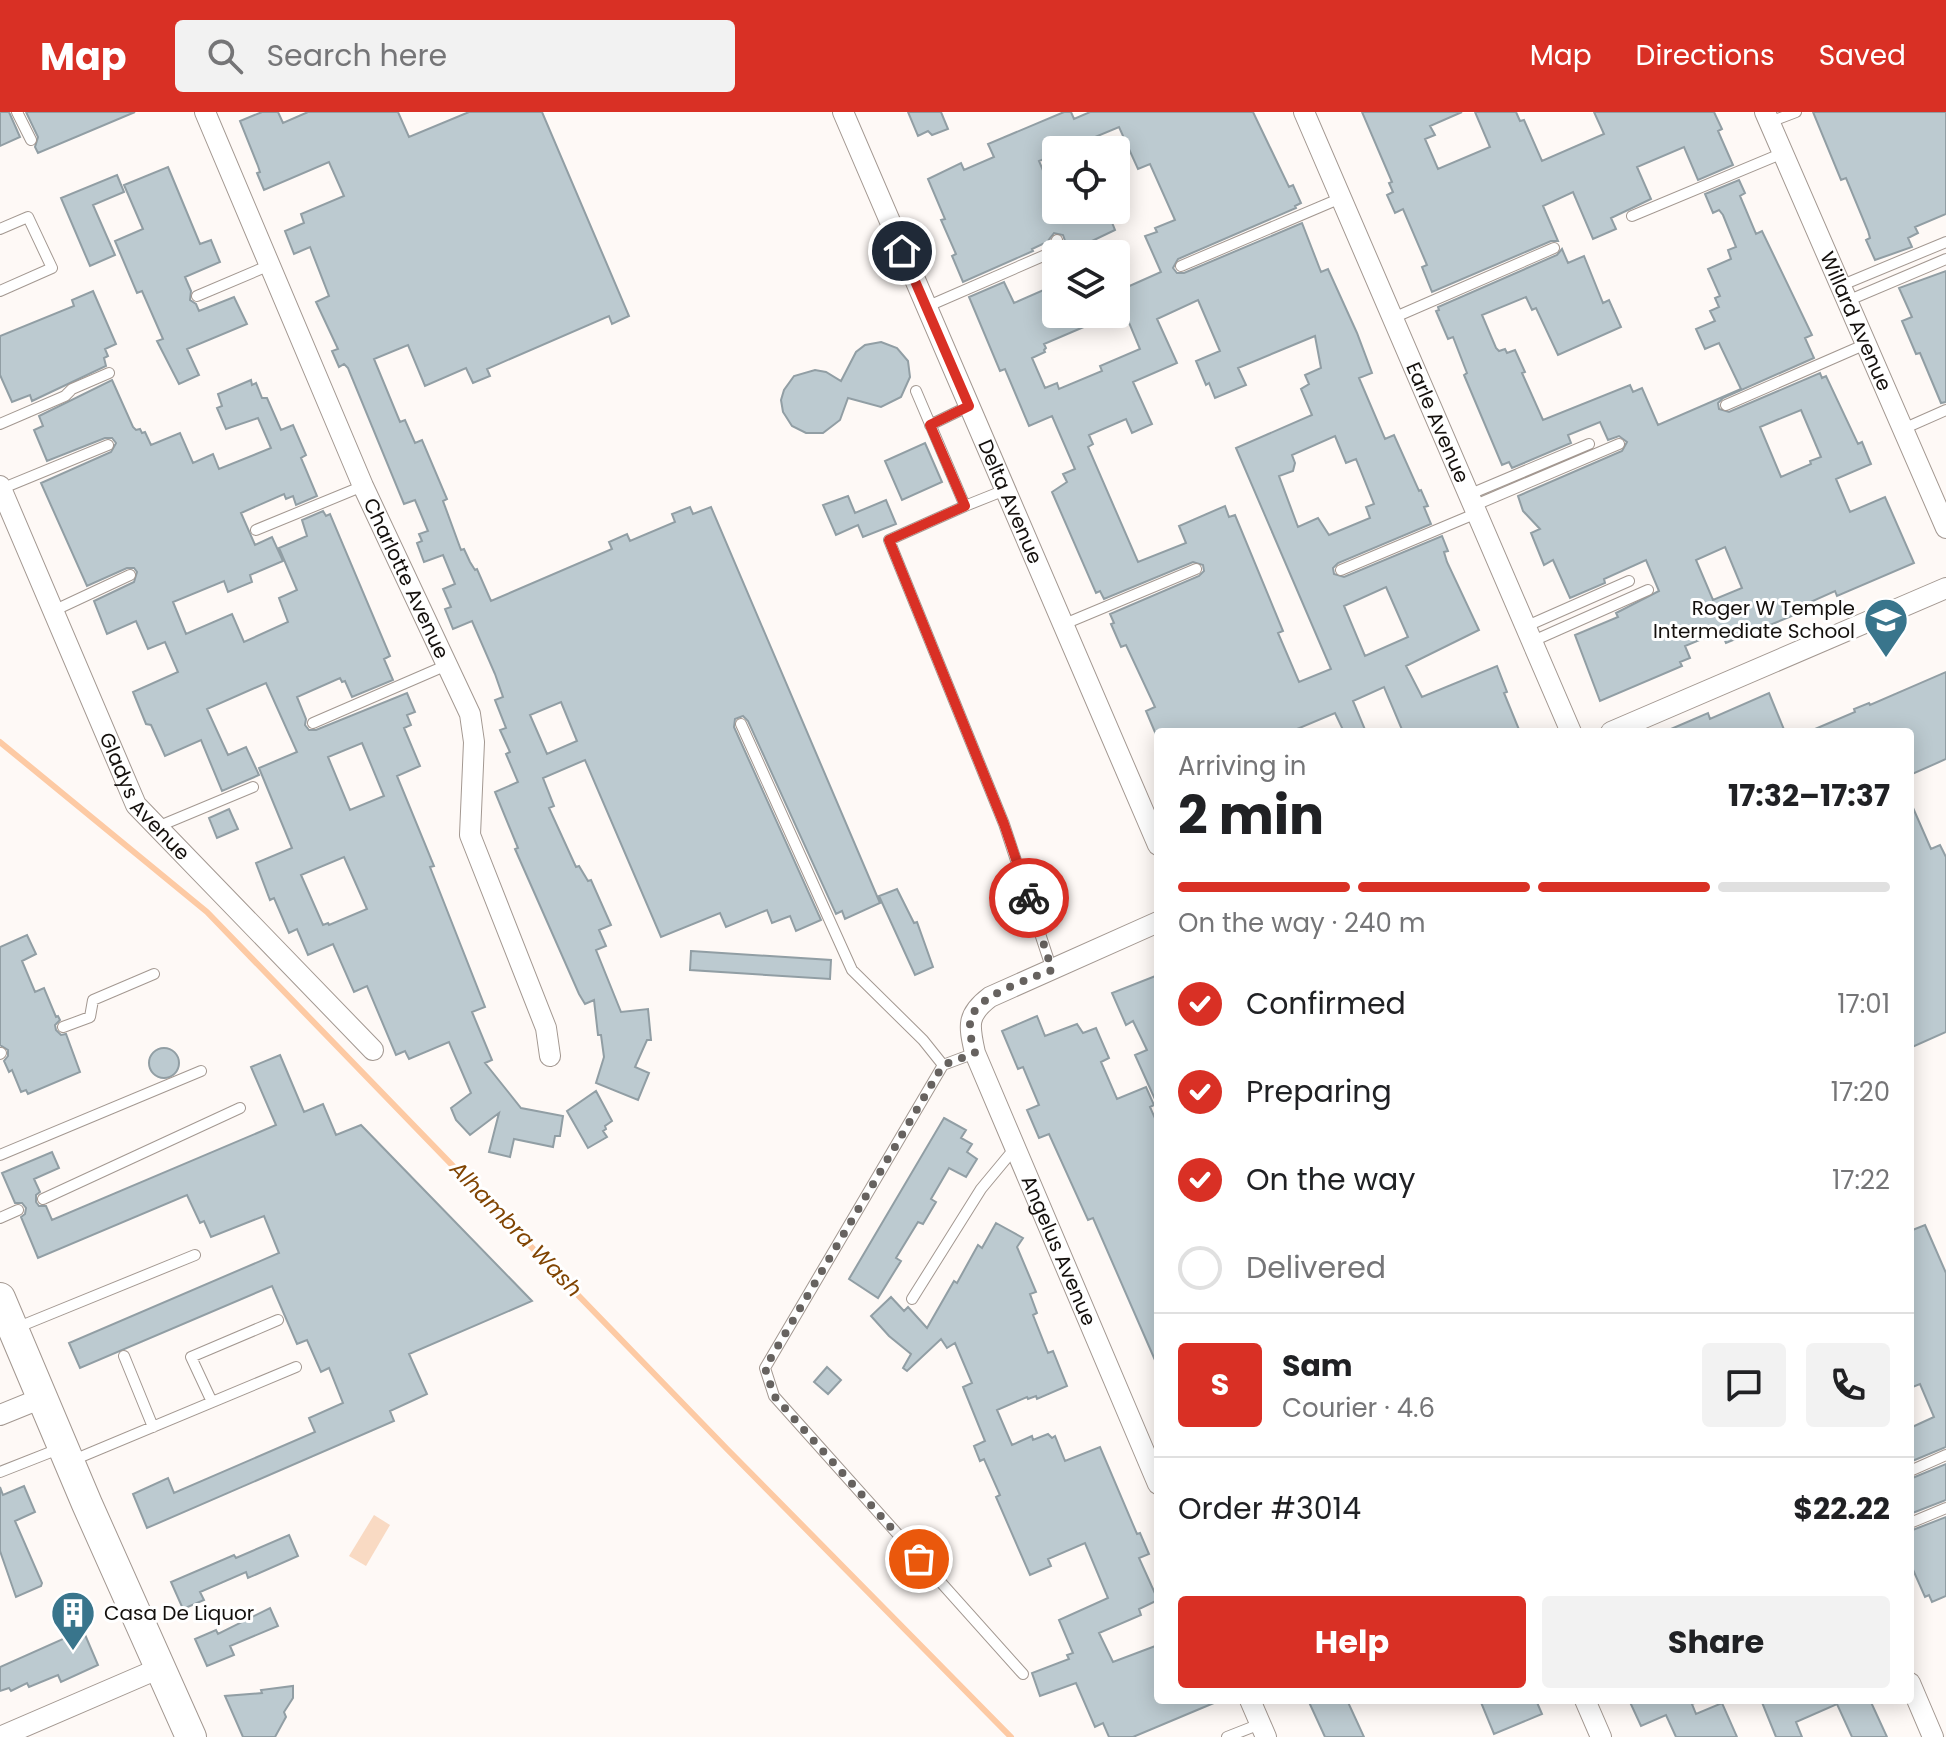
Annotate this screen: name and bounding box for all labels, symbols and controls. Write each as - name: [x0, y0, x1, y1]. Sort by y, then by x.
- search box: [175, 20, 735, 92]
- text: Map: [40, 30, 127, 83]
- icon: search: [203, 34, 247, 78]
- text: Search here: [267, 34, 447, 77]
- text: Map: [1530, 36, 1592, 75]
- text: Directions: [1636, 36, 1775, 75]
- text: Saved: [1819, 36, 1906, 75]
- map controls: [1042, 136, 1130, 328]
- button: locate: [1042, 136, 1130, 224]
- pin: [868, 217, 936, 285]
- icon: home: [880, 229, 924, 273]
- button: layers: [1042, 240, 1130, 328]
- street label: Willard Avenue: [1813, 247, 1899, 395]
- street label: Earle Avenue: [1399, 358, 1476, 487]
- street label: Delta Avenue: [971, 435, 1049, 568]
- street label: Charlotte Avenue: [357, 493, 456, 663]
- place label: Roger W Temple Intermediate School: [1653, 594, 1855, 645]
- school or university icon: Roger W Temple Intermediate School: [1862, 596, 1910, 659]
- street label: Gladys Avenue: [93, 728, 196, 867]
- text: Arriving in: [1178, 748, 1307, 784]
- text: 17:32–17:37: [1728, 774, 1890, 817]
- text: 2 min: [1178, 779, 1324, 852]
- courier: [989, 858, 1069, 938]
- icon: bike: [1007, 876, 1051, 920]
- text: On the way · 240 m: [1178, 905, 1425, 941]
- icon: check: [1178, 982, 1222, 1026]
- text: Confirmed: [1246, 982, 1406, 1025]
- text: 17:01: [1837, 986, 1890, 1022]
- icon: check: [1178, 1070, 1222, 1114]
- text: Preparing: [1246, 1070, 1392, 1113]
- text: 17:20: [1831, 1074, 1890, 1110]
- water label: Alhambra Wash: [442, 1153, 589, 1304]
- icon: check: [1178, 1158, 1222, 1202]
- text: On the way: [1246, 1158, 1415, 1201]
- text: 17:22: [1832, 1162, 1890, 1198]
- street label: Angelus Avenue: [1015, 1171, 1103, 1330]
- text: Delivered: [1246, 1246, 1386, 1289]
- button: chat: [1702, 1343, 1786, 1427]
- button: phone: [1806, 1343, 1890, 1427]
- text: Sam: [1282, 1344, 1353, 1387]
- text: S: [1211, 1363, 1229, 1406]
- text: Courier · 4.6: [1282, 1390, 1435, 1426]
- text: Order #3014: [1178, 1487, 1361, 1530]
- text: $22.22: [1793, 1487, 1890, 1530]
- pin: [885, 1525, 953, 1593]
- icon: bag: [897, 1537, 941, 1581]
- building icon: Casa De Liquor: [49, 1589, 97, 1652]
- button: Help: [1178, 1596, 1526, 1688]
- button: Share: [1542, 1596, 1890, 1688]
- place label: Casa De Liquor: [104, 1599, 254, 1627]

